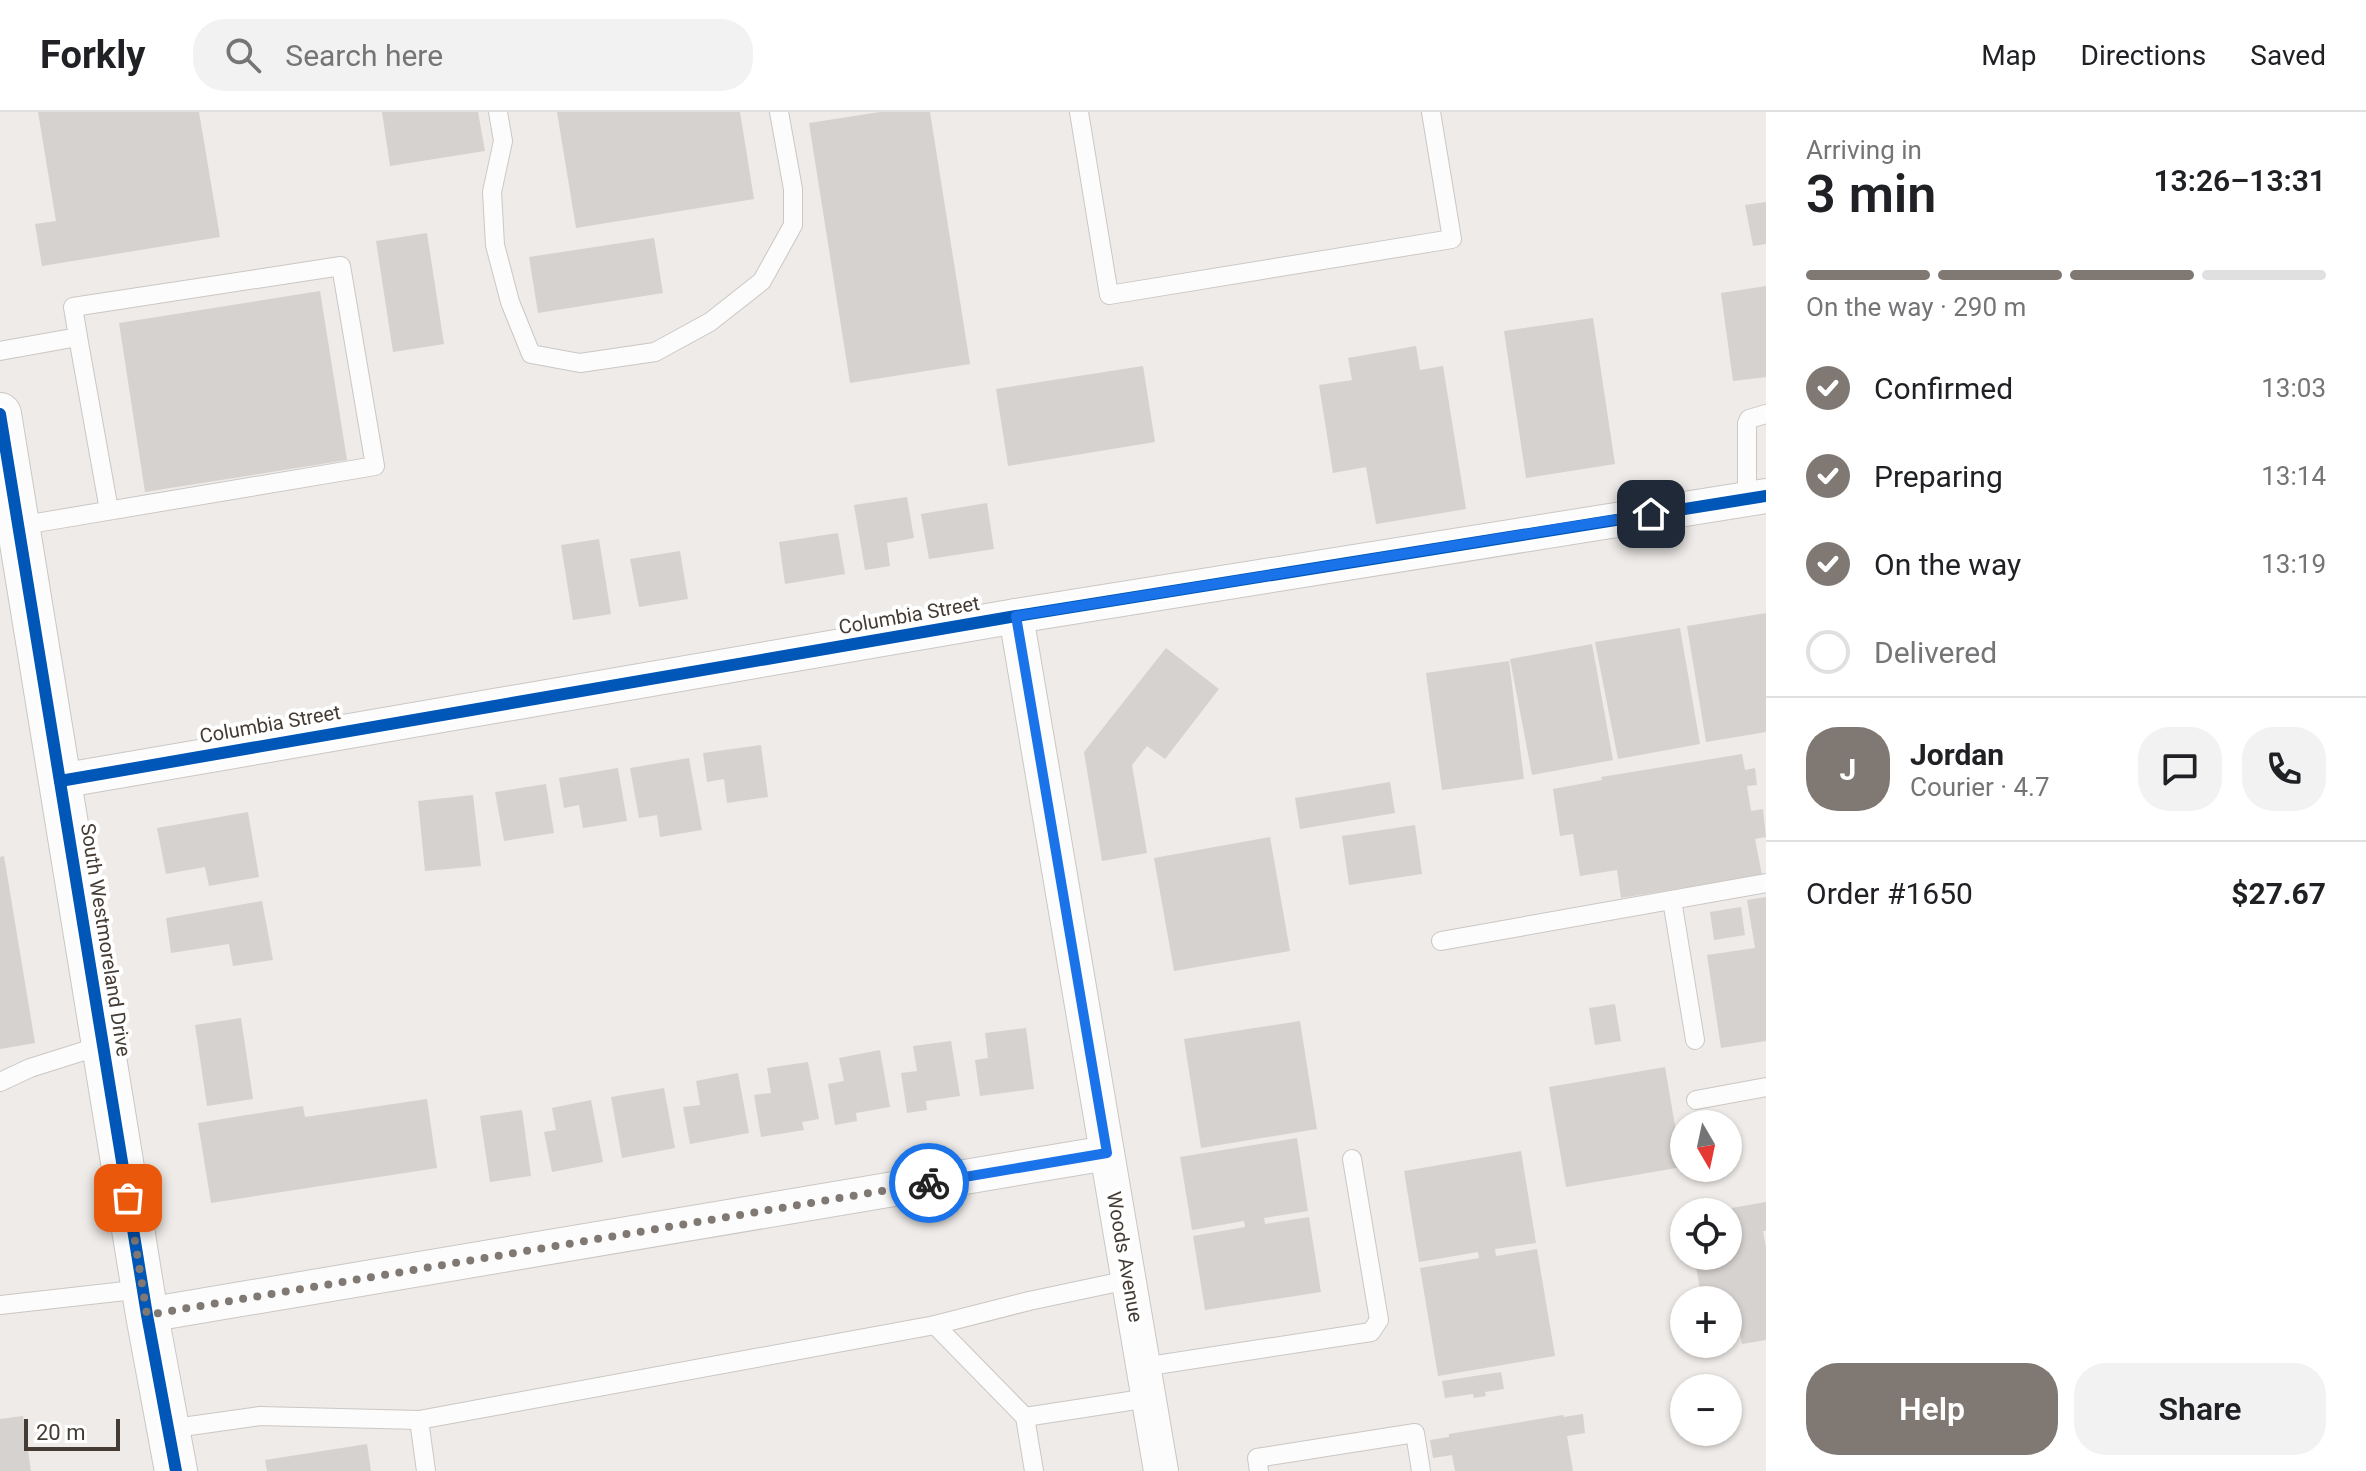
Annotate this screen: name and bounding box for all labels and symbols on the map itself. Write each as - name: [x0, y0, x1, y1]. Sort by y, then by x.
- pin: [1617, 480, 1685, 548]
- street label: Columbia Street: [837, 591, 981, 639]
- street label: Columbia Street: [198, 700, 342, 748]
- street label: South Westmoreland Drive: [76, 822, 136, 1058]
- north arrow: [1670, 1110, 1742, 1182]
- courier: [889, 1143, 969, 1223]
- pin: [94, 1164, 162, 1232]
- street label: Woods Avenue: [1102, 1190, 1148, 1324]
- scale bar: [24, 1415, 120, 1451]

